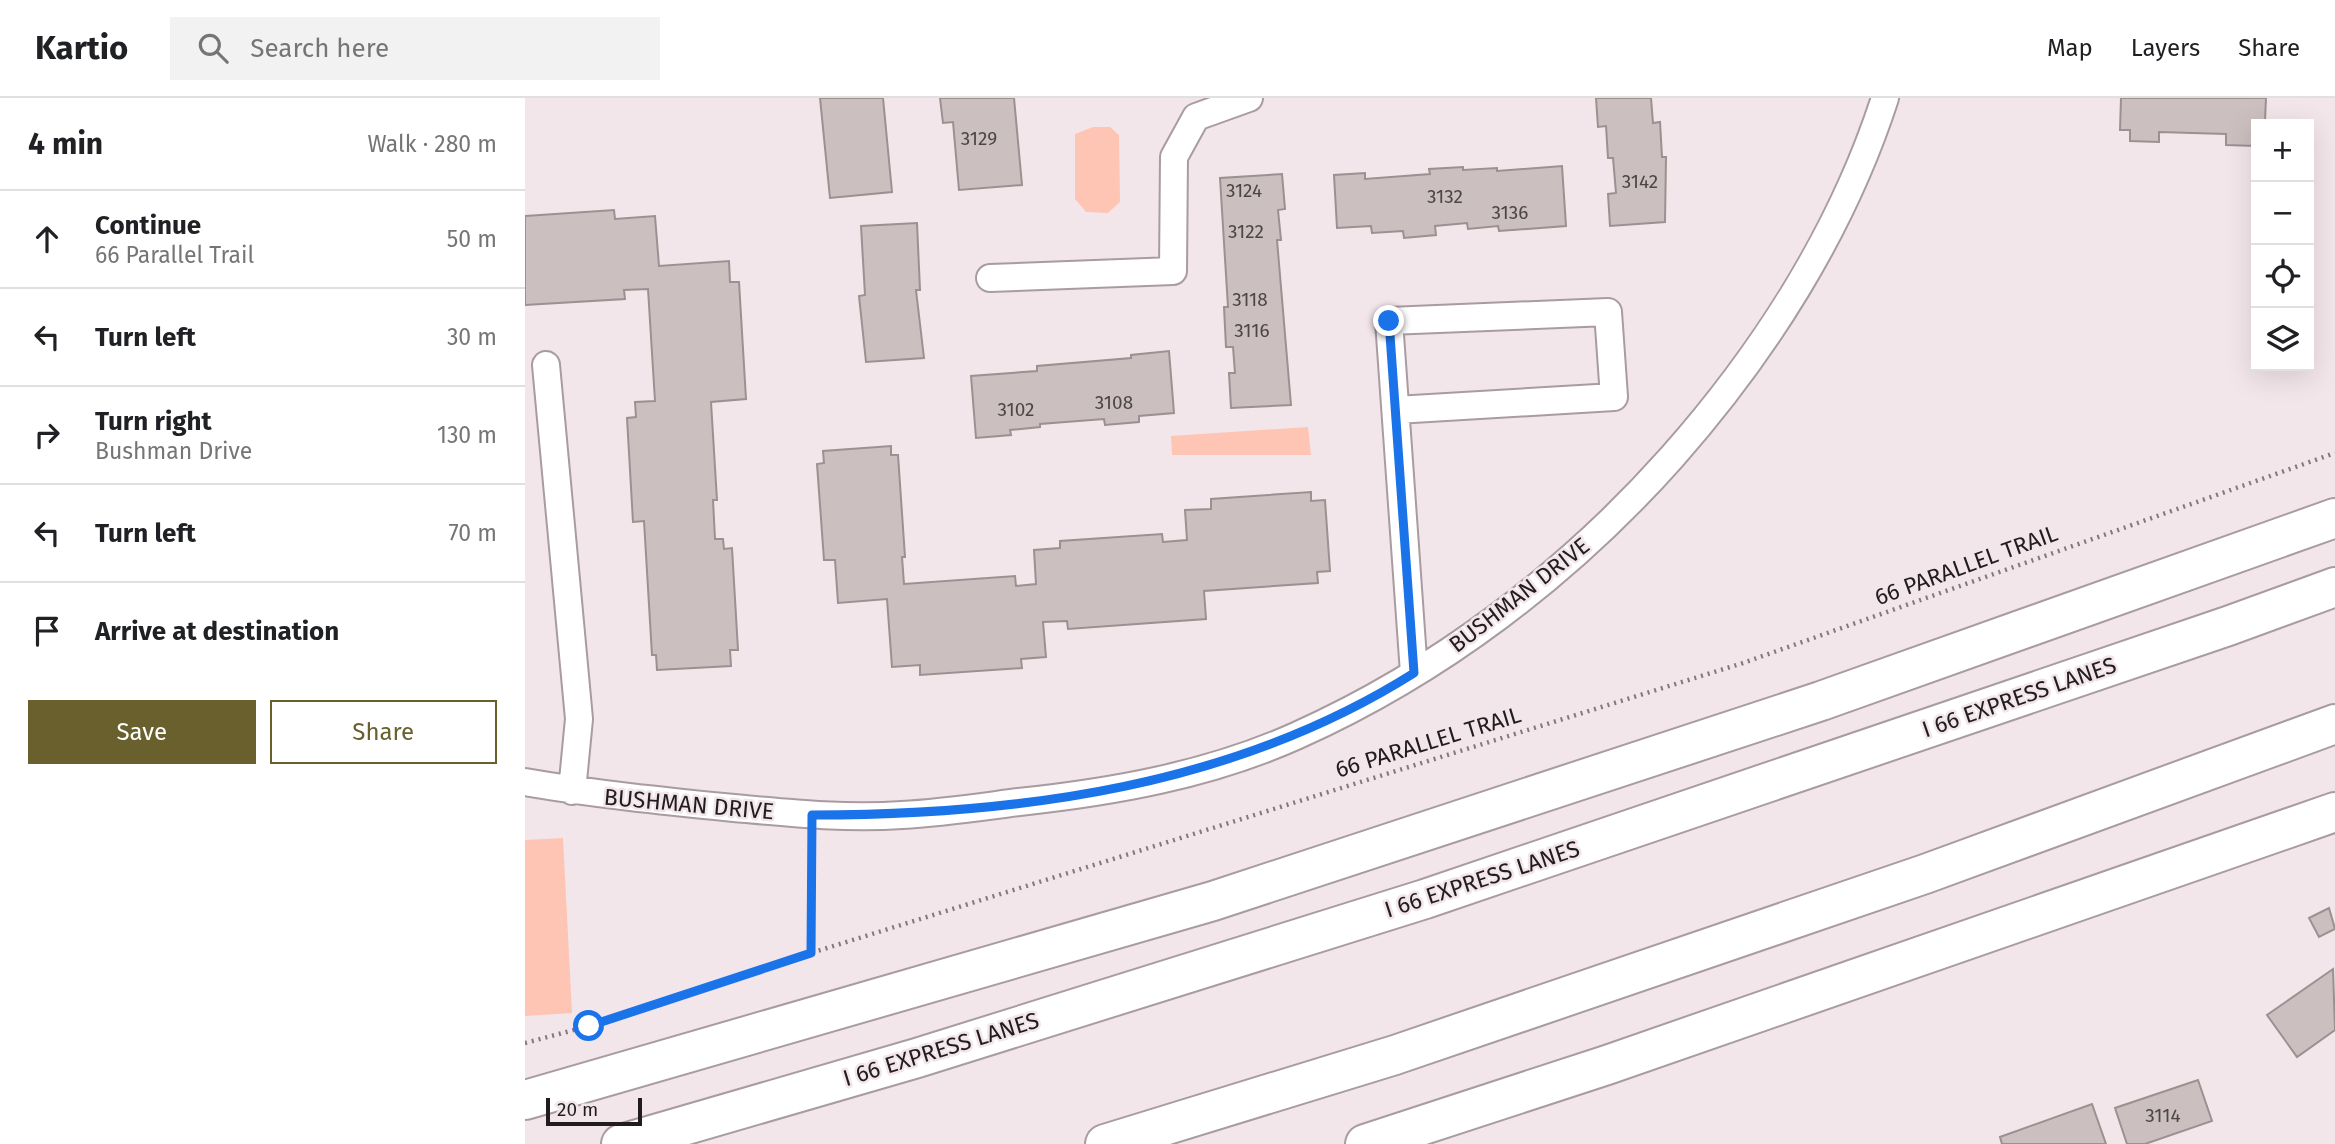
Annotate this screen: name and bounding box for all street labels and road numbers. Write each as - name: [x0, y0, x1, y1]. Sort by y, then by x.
- street label: 66 PARALLEL TRAIL: [1871, 519, 2061, 611]
- street label: BUSHMAN DRIVE: [1443, 531, 1595, 659]
- street label: I 66 EXPRESS LANES: [1918, 651, 2120, 743]
- street label: 66 PARALLEL TRAIL: [1332, 700, 1524, 784]
- street label: BUSHMAN DRIVE: [603, 783, 775, 825]
- street label: I 66 EXPRESS LANES: [1381, 834, 1583, 924]
- street label: I 66 EXPRESS LANES: [840, 1006, 1042, 1092]

